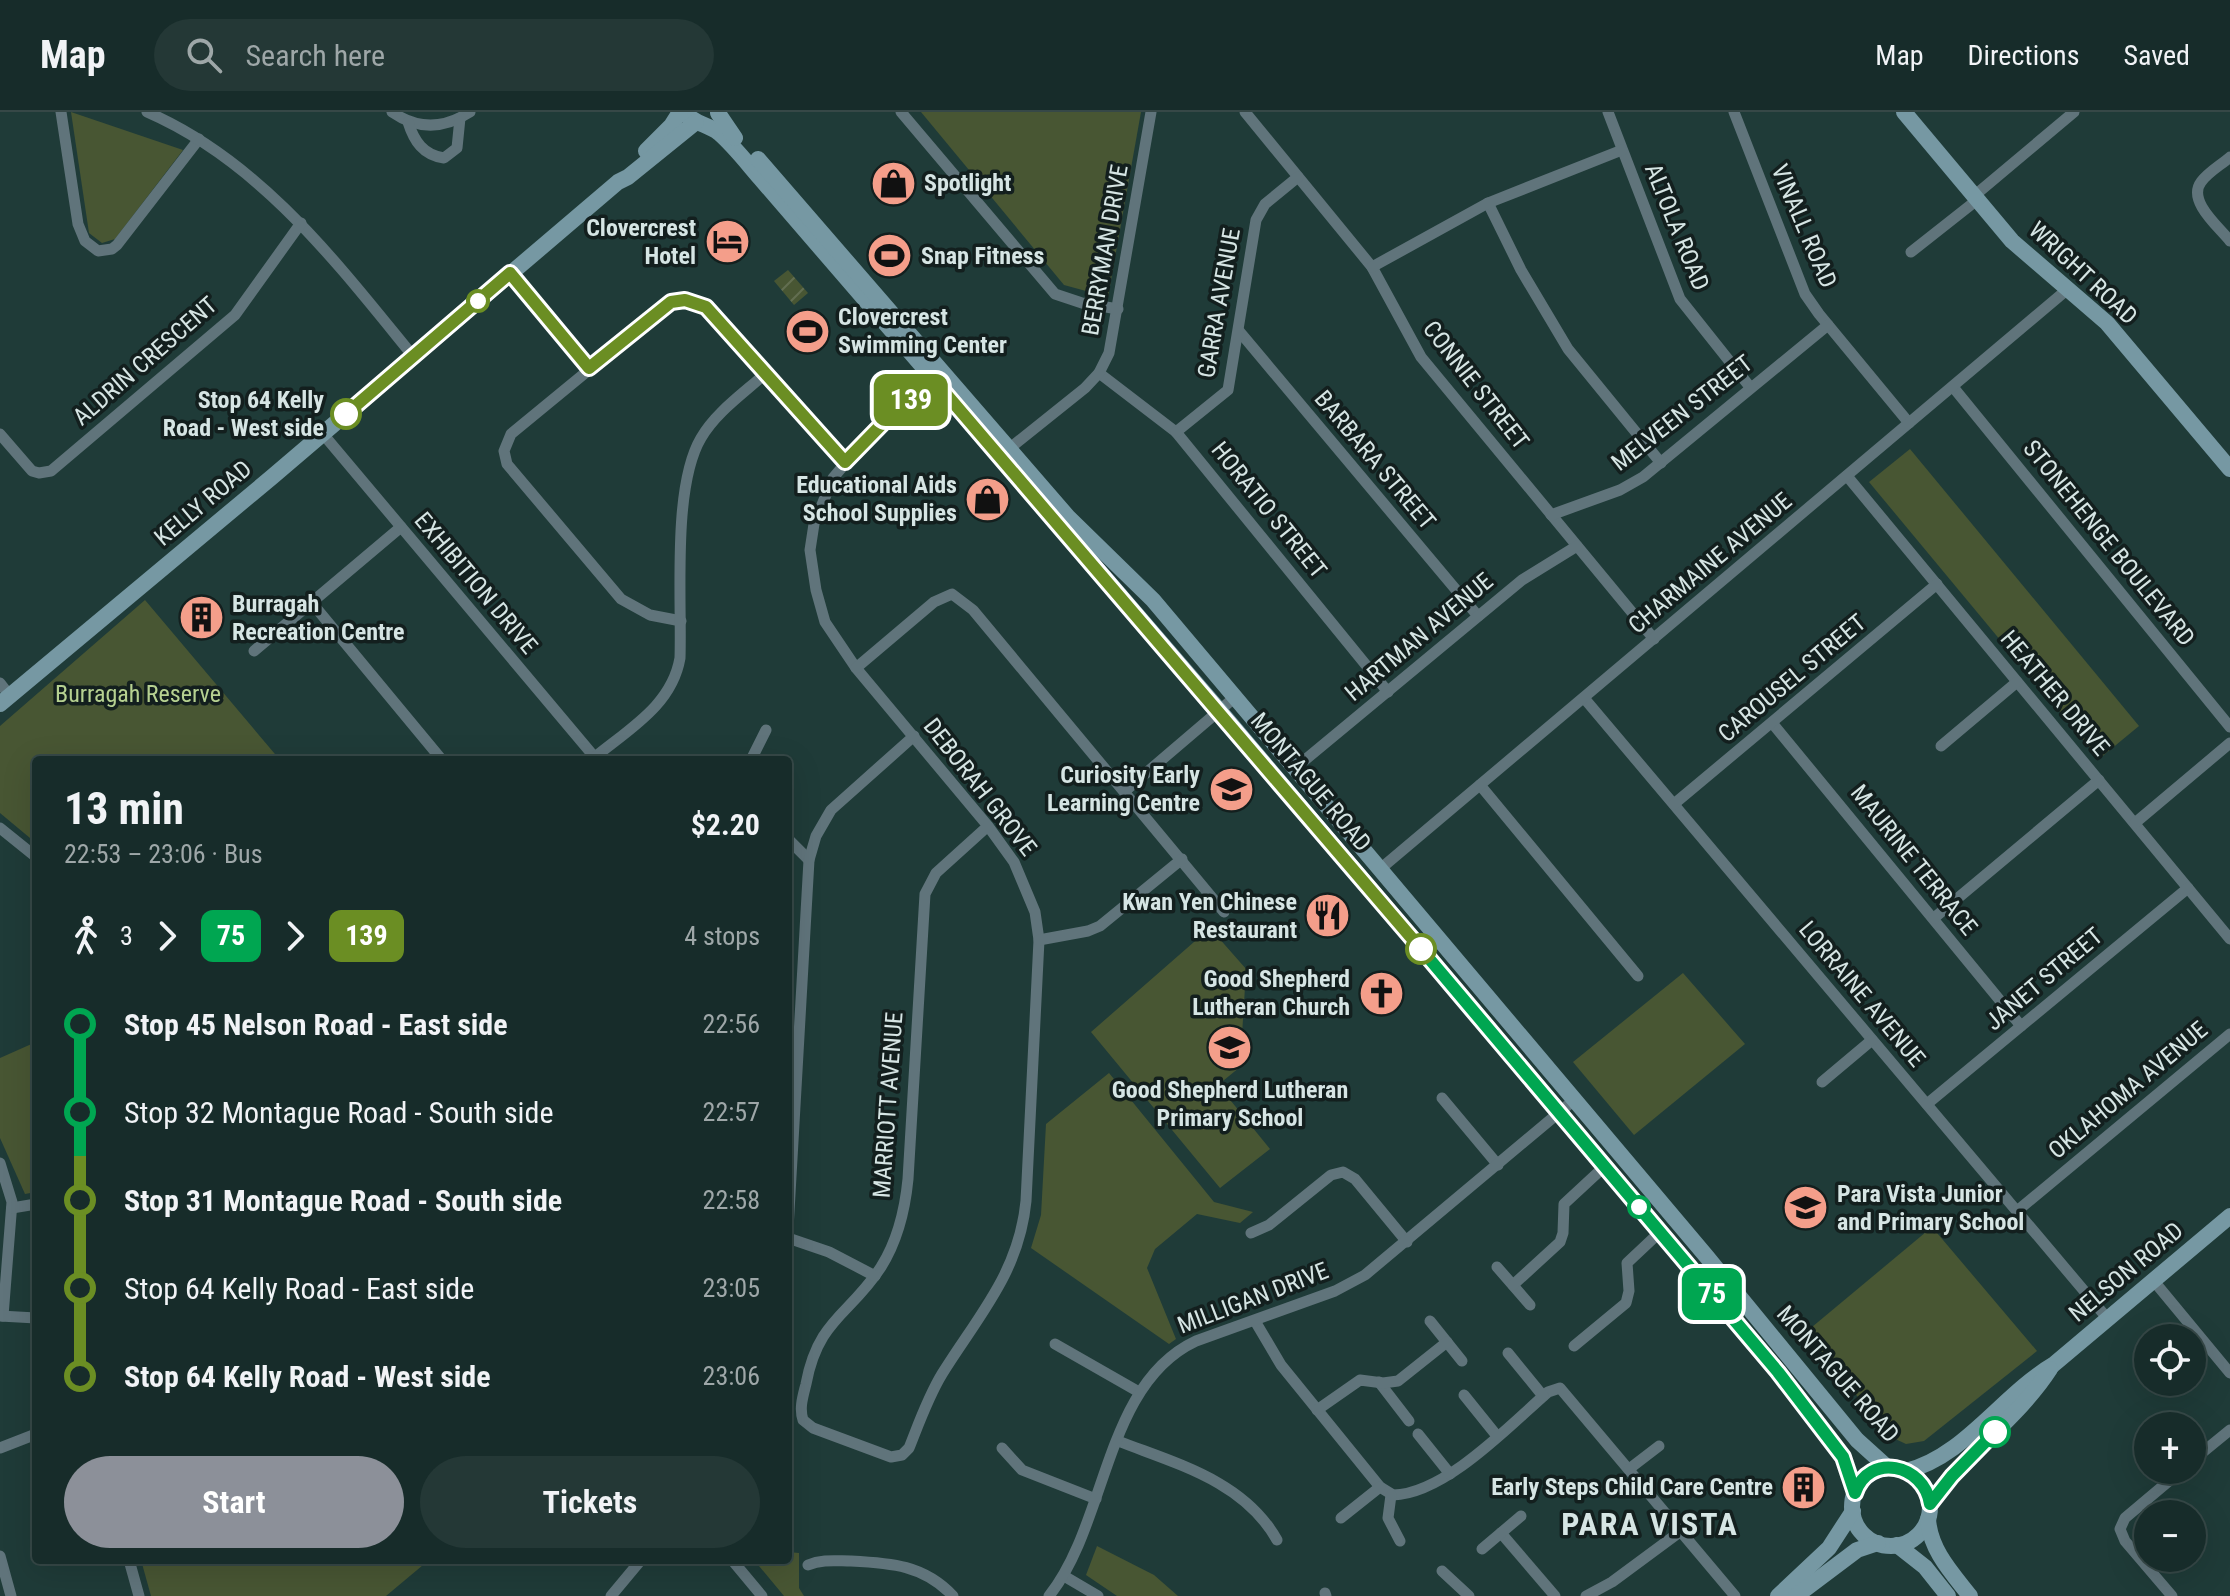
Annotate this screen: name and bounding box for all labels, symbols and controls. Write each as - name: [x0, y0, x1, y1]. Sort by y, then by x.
- search box: [154, 19, 714, 91]
- text: Map: [40, 33, 106, 77]
- icon: search: [182, 33, 226, 77]
- text: Search here: [246, 38, 385, 73]
- text: Map: [1875, 39, 1924, 72]
- text: Directions: [1968, 39, 2079, 72]
- text: Saved: [2123, 39, 2190, 72]
- shop icon: Spotlight: [869, 159, 917, 207]
- street label: ALTOLA ROAD: [1639, 160, 1715, 294]
- street label: VINALL ROAD: [1765, 160, 1843, 292]
- street label: BERRYMAN DRIVE: [1076, 162, 1134, 338]
- place label: Spotlight: [924, 169, 1011, 197]
- place label: Clovercrest Hotel: [586, 214, 696, 270]
- street label: WRIGHT ROAD: [2023, 216, 2143, 330]
- hotel icon: Clovercrest Hotel: [703, 218, 751, 266]
- street label: GARRA AVENUE: [1192, 226, 1246, 380]
- sports icon: Snap Fitness: [866, 232, 914, 280]
- place label: Snap Fitness: [921, 242, 1045, 270]
- unlabelled marker: [467, 290, 489, 312]
- street label: ALDRIN CRESCENT: [67, 291, 223, 431]
- place label: Clovercrest Swimming Center: [838, 303, 1007, 359]
- sports icon: Clovercrest Swimming Center: [783, 307, 831, 355]
- street label: CONNIE STREET: [1417, 315, 1535, 455]
- street label: MELVEEN STREET: [1606, 349, 1758, 477]
- line badge: 139: [865, 374, 957, 426]
- text: 139: [890, 383, 932, 416]
- street label: BARBARA STREET: [1309, 385, 1441, 535]
- place label: Stop 64 Kelly Road - West side: [163, 386, 324, 442]
- marker: Stop 64 Kelly Road - West side: [331, 399, 361, 429]
- street label: STONEHENGE BOULEVARD: [2017, 435, 2201, 651]
- street label: HORATIO STREET: [1206, 436, 1332, 584]
- street label: KELLY ROAD: [149, 454, 257, 552]
- place label: Educational Aids School Supplies: [796, 471, 957, 527]
- shop icon: Educational Aids School Supplies: [964, 475, 1012, 523]
- street label: CHARMAINE AVENUE: [1623, 487, 1797, 639]
- street label: EXHIBITION DRIVE: [409, 507, 543, 659]
- street label: HARTMAN AVENUE: [1339, 567, 1499, 707]
- place label: Burragah Recreation Centre: [232, 590, 405, 646]
- building icon: Burragah Recreation Centre: [177, 594, 225, 642]
- street label: CAROUSEL STREET: [1713, 608, 1871, 748]
- street label: HEATHER DRIVE: [1995, 625, 2115, 761]
- park label: Burragah Reserve: [55, 680, 221, 708]
- street label: MONTAGUE ROAD: [1245, 707, 1377, 857]
- street label: DEBORAH GROVE: [918, 713, 1042, 861]
- place label: Curiosity Early Learning Centre: [1047, 761, 1200, 817]
- school or university icon: Curiosity Early Learning Centre: [1207, 765, 1255, 813]
- street label: MAURINE TERRACE: [1845, 779, 1983, 941]
- text: 13 min: [64, 783, 184, 835]
- text: $2.20: [691, 807, 760, 842]
- text: 22:53 – 23:06 · Bus: [64, 839, 263, 869]
- place label: Kwan Yen Chinese Restaurant: [1122, 888, 1297, 944]
- restaurant icon: Kwan Yen Chinese Restaurant: [1304, 892, 1352, 940]
- icon: walk: [64, 914, 108, 958]
- icon: forward: [145, 914, 189, 958]
- icon: forward: [273, 914, 317, 958]
- street label: LORRAINE AVENUE: [1793, 916, 1931, 1072]
- text: 75: [217, 919, 245, 952]
- text: 139: [345, 919, 388, 952]
- text: 3: [120, 921, 133, 951]
- text: 4 stops: [684, 921, 760, 951]
- street label: JANET STREET: [1980, 922, 2108, 1036]
- unlabelled marker: [1406, 934, 1436, 964]
- place label: Good Shepherd Lutheran Church: [1192, 965, 1350, 1021]
- church icon: Good Shepherd Lutheran Church: [1357, 969, 1405, 1017]
- text: Stop 45 Nelson Road - East side: [124, 1007, 508, 1042]
- text: 22:56: [703, 1009, 760, 1039]
- street label: MARRIOTT AVENUE: [868, 1011, 908, 1199]
- street label: OKLAHOMA AVENUE: [2043, 1015, 2213, 1165]
- school or university icon: Good Shepherd Lutheran Primary School: [1206, 1024, 1254, 1072]
- place label: Good Shepherd Lutheran Primary School: [1112, 1076, 1348, 1132]
- text: Stop 32 Montague Road - South side: [124, 1095, 553, 1130]
- text: 22:57: [703, 1097, 760, 1127]
- place label: Para Vista Junior and Primary School: [1837, 1180, 2024, 1236]
- text: Stop 31 Montague Road - South side: [124, 1183, 562, 1218]
- school or university icon: Para Vista Junior and Primary School: [1782, 1184, 1830, 1232]
- text: 22:58: [703, 1185, 760, 1215]
- unlabelled marker: [1628, 1196, 1650, 1218]
- street label: NELSON ROAD: [2063, 1216, 2189, 1328]
- street label: MILLIGAN DRIVE: [1174, 1256, 1332, 1340]
- line badge: 75: [1676, 1268, 1748, 1320]
- text: Stop 64 Kelly Road - East side: [124, 1271, 474, 1306]
- text: 23:05: [703, 1273, 760, 1303]
- text: 75: [1698, 1277, 1726, 1310]
- street label: MONTAGUE ROAD: [1771, 1300, 1905, 1448]
- map controls: [2134, 1324, 2206, 1572]
- button: locate: [2134, 1324, 2206, 1396]
- text: Stop 64 Kelly Road - West side: [124, 1359, 491, 1394]
- text: 23:06: [703, 1361, 760, 1391]
- button: +: [2134, 1412, 2206, 1484]
- unlabelled marker: [1980, 1417, 2010, 1447]
- button: Start: [64, 1456, 404, 1548]
- button: Tickets: [420, 1456, 760, 1548]
- building icon: Early Steps Child Care Centre: [1780, 1463, 1828, 1511]
- place label: Early Steps Child Care Centre: [1491, 1473, 1773, 1501]
- button: −: [2134, 1500, 2206, 1572]
- district label: PARA VISTA: [1561, 1505, 1739, 1543]

